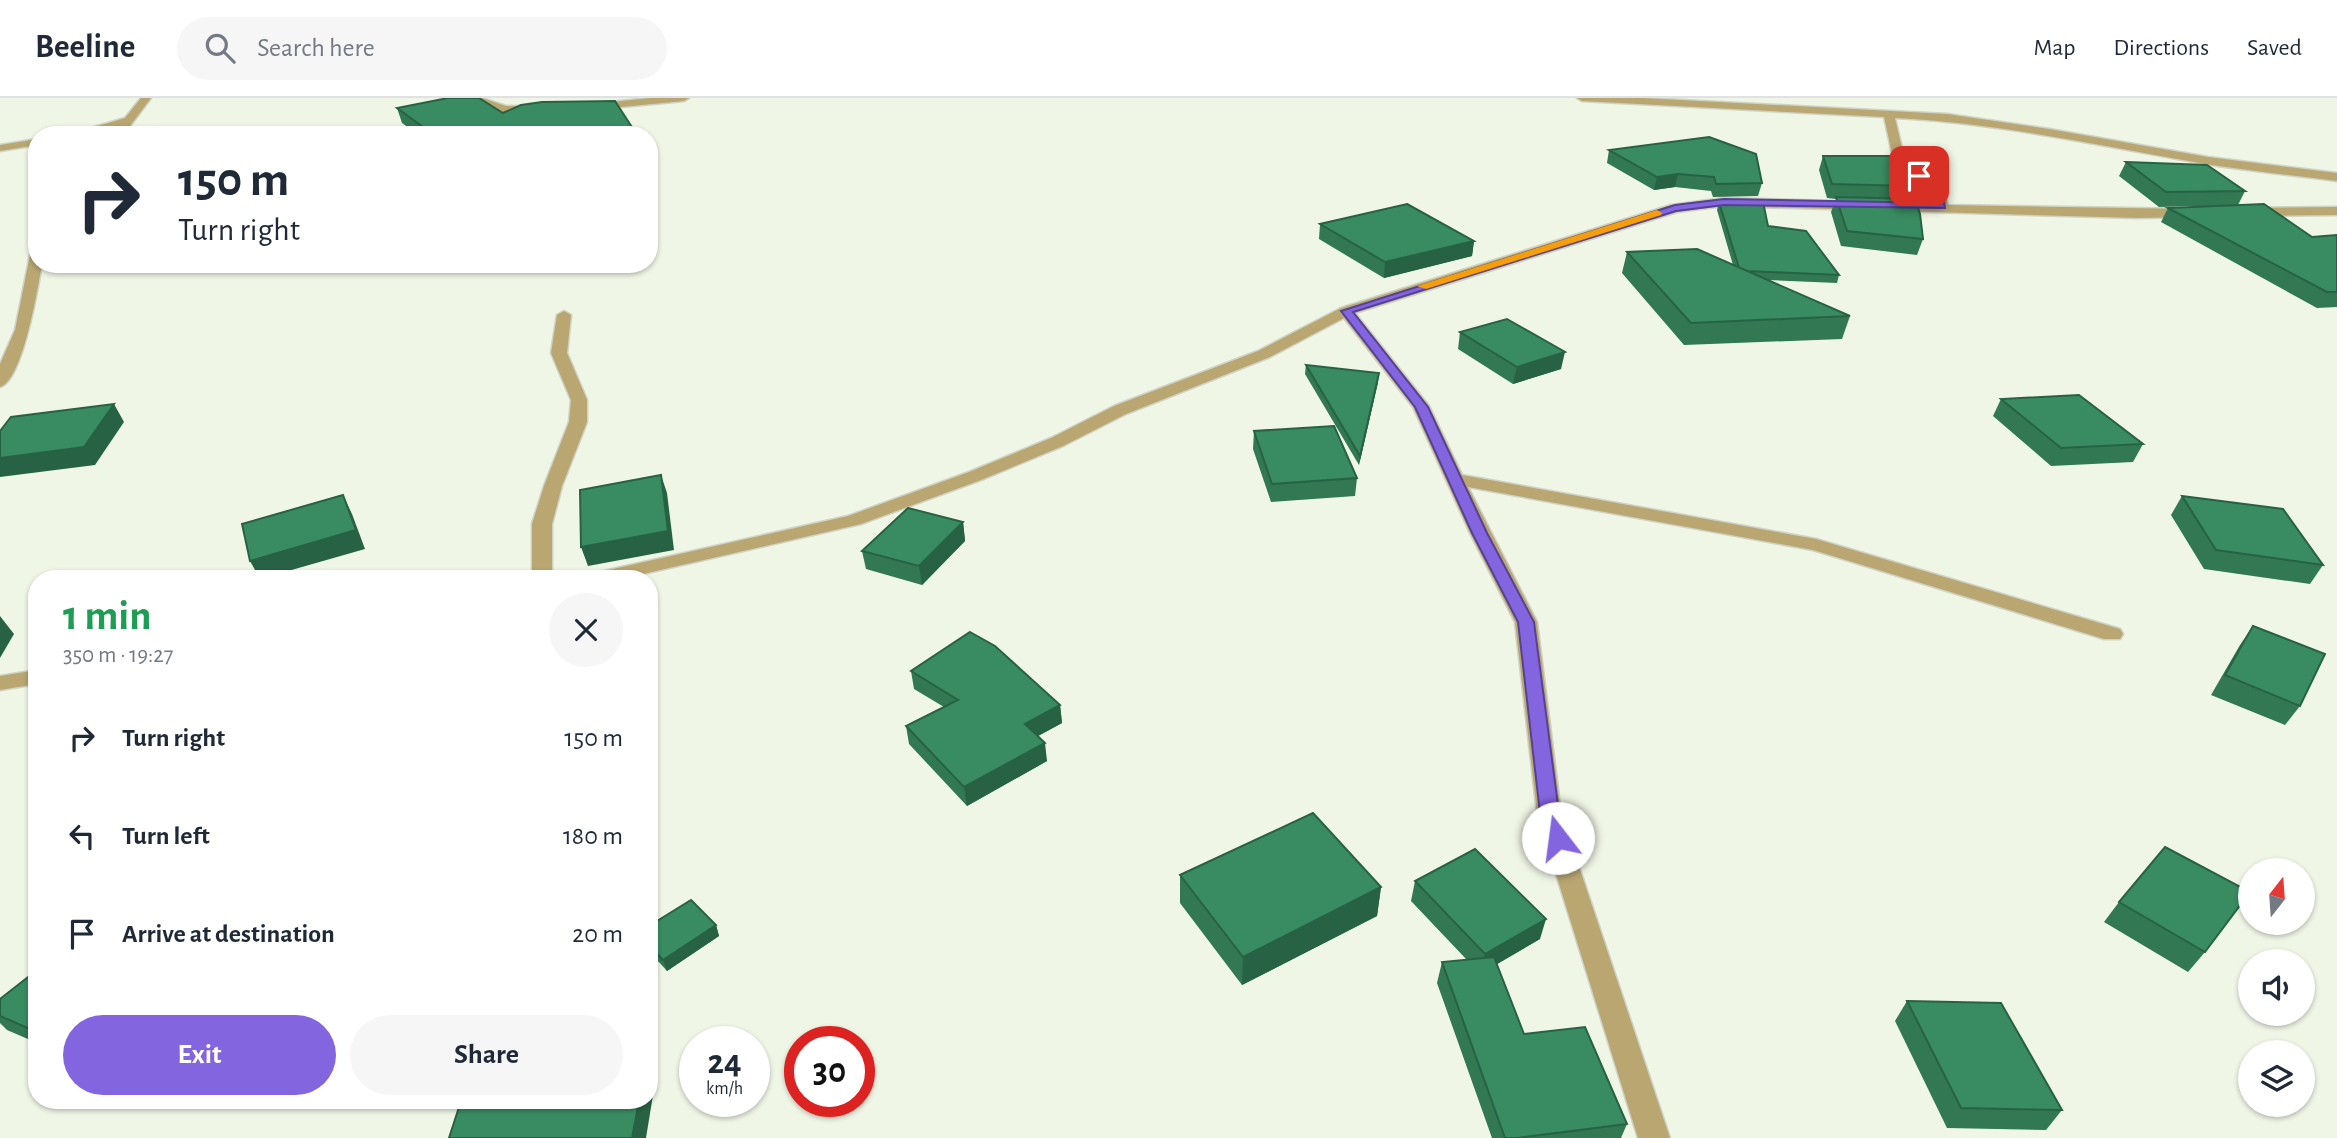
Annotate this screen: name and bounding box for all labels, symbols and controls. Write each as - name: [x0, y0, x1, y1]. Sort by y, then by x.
- search box: [177, 17, 667, 80]
- icon: search: [201, 29, 239, 67]
- text: Beeline: [35, 31, 135, 64]
- text: Search here: [257, 35, 375, 61]
- text: Map: [2033, 36, 2075, 60]
- text: Directions: [2113, 36, 2209, 60]
- text: Saved: [2247, 36, 2302, 60]
- pin: [1889, 146, 1949, 206]
- icon: right: [63, 154, 154, 245]
- text: 150 m: [178, 156, 289, 205]
- icon: arrive: [1900, 157, 1938, 195]
- text: Turn right: [178, 214, 300, 246]
- button: close: [549, 593, 623, 667]
- text: 1 min: [63, 595, 152, 637]
- text: 350 m · 19:27: [63, 644, 173, 667]
- icon: right: [63, 719, 101, 757]
- text: Turn right: [122, 725, 225, 751]
- text: 150 m: [564, 725, 623, 751]
- position arrow: [1521, 801, 1595, 875]
- icon: left: [63, 817, 101, 855]
- text: Turn left: [122, 823, 210, 849]
- text: 180 m: [563, 823, 623, 849]
- north arrow: [2238, 858, 2315, 934]
- map controls: [2238, 858, 2315, 1117]
- icon: arrive: [63, 915, 101, 953]
- text: Arrive at destination: [122, 921, 335, 947]
- text: 20 m: [572, 921, 623, 947]
- button: sound: [2238, 949, 2315, 1026]
- button: Exit: [63, 1015, 336, 1095]
- button: Share: [350, 1015, 623, 1095]
- speed limit sign: 30: [784, 1026, 875, 1117]
- button: layers: [2238, 1040, 2315, 1117]
- text: 24: [707, 1045, 742, 1080]
- text: km/h: [706, 1080, 743, 1098]

